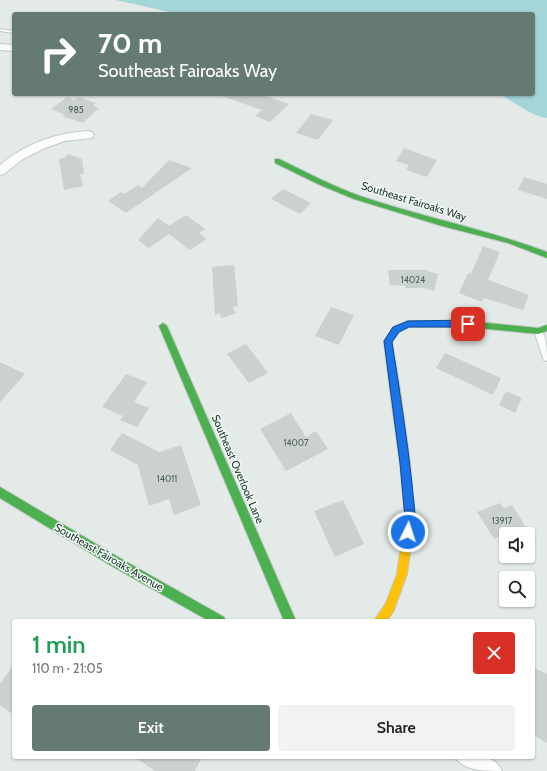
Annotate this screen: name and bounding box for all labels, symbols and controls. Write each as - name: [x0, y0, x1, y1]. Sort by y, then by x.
- text: 70 m: [98, 26, 162, 60]
- icon: right: [32, 28, 84, 80]
- text: Southeast Fairoaks Way: [98, 60, 277, 82]
- house number: 985: [68, 104, 84, 115]
- street label: Southeast Fairoaks Way: [360, 178, 469, 224]
- house number: 14024: [401, 274, 425, 285]
- pin: [451, 307, 485, 341]
- icon: arrive: [457, 313, 479, 335]
- street label: Southeast Overlook Lane: [209, 412, 267, 526]
- house number: 14007: [283, 437, 309, 448]
- house number: 14011: [157, 473, 177, 484]
- position arrow: [387, 511, 429, 553]
- house number: 13917: [492, 515, 513, 526]
- street label: Southeast Fairoaks Avenue: [52, 520, 166, 594]
- map controls: [499, 527, 535, 607]
- button: sound: [499, 527, 535, 563]
- button: search: [499, 571, 535, 607]
- text: 1 min: [32, 630, 86, 659]
- button: close: [473, 632, 515, 674]
- text: 110 m · 21:05: [32, 660, 103, 676]
- button: Exit: [32, 705, 270, 751]
- button: Share: [278, 705, 515, 751]

